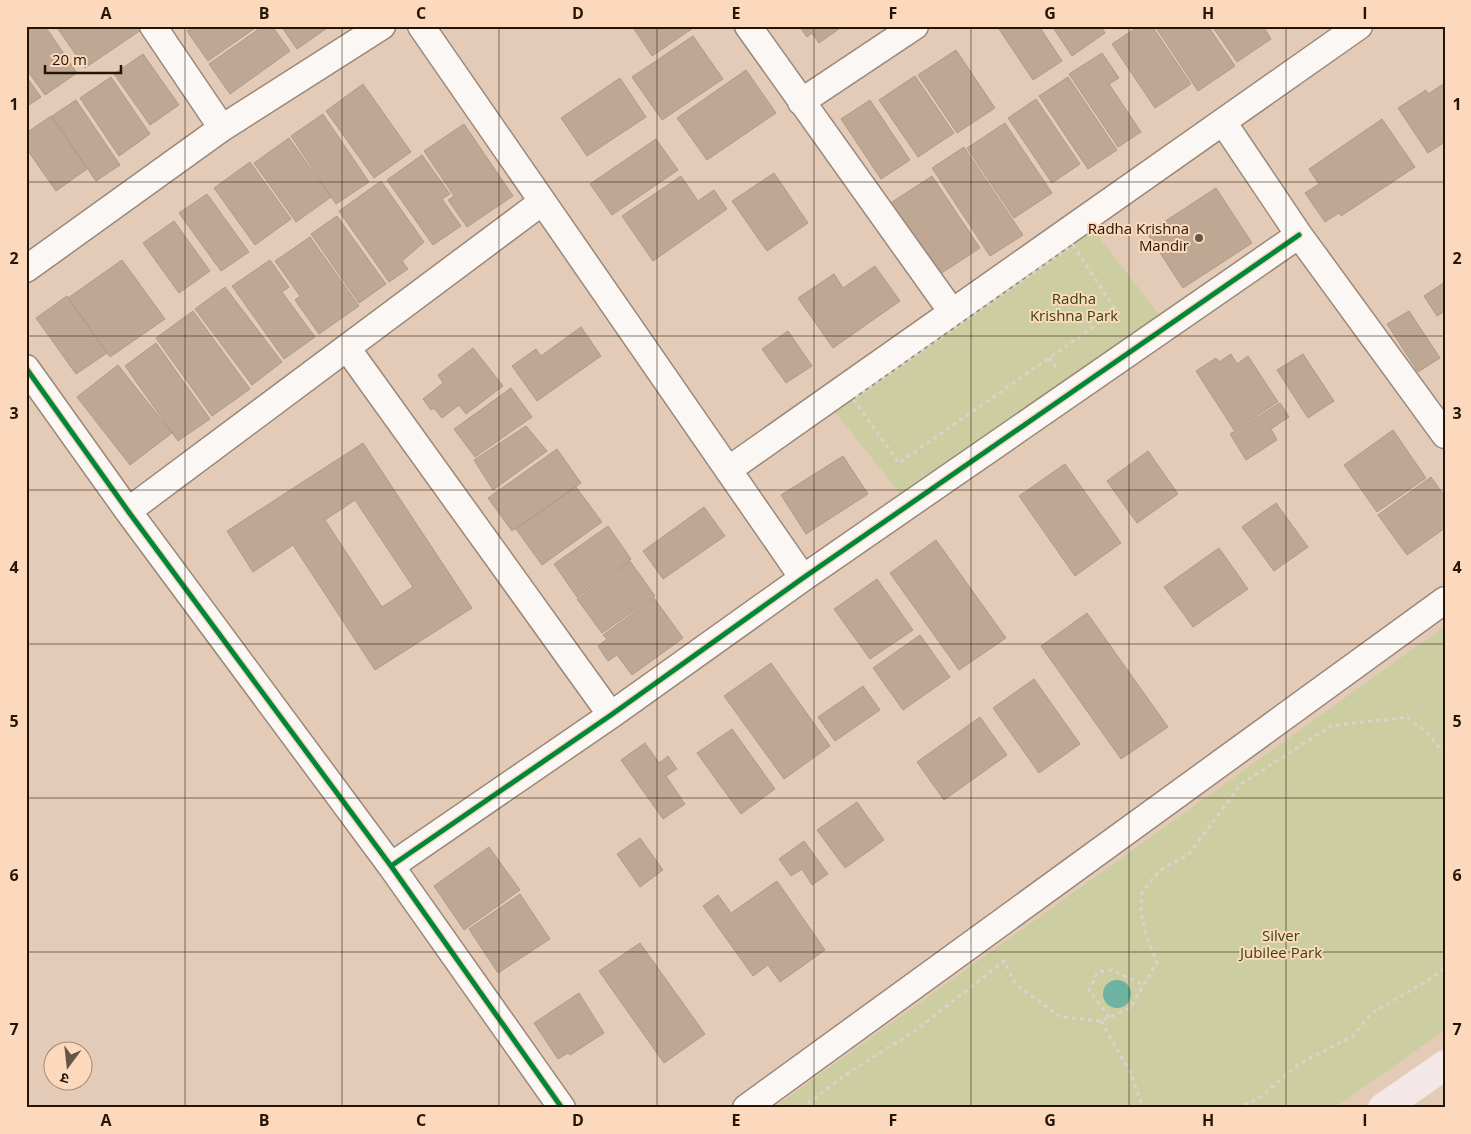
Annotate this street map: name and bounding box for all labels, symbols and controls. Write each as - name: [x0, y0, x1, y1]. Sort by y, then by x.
- text: A: [100, 2, 112, 24]
- text: B: [259, 2, 269, 24]
- text: C: [416, 2, 426, 24]
- text: D: [572, 2, 584, 24]
- text: E: [732, 2, 741, 24]
- text: F: [889, 2, 897, 24]
- text: G: [1044, 2, 1056, 24]
- text: H: [1202, 2, 1214, 24]
- text: I: [1362, 2, 1368, 24]
- scale bar: [45, 42, 121, 74]
- text: 20 m: [52, 49, 87, 69]
- text: 1: [9, 93, 19, 115]
- text: 1: [1452, 93, 1462, 115]
- place label: Radha Krishna Mandir: [1088, 218, 1189, 255]
- marker: Radha Krishna Mandir: [1193, 232, 1205, 244]
- text: 2: [9, 247, 19, 269]
- text: 2: [1452, 247, 1462, 269]
- park label: Radha Krishna Park: [1030, 288, 1118, 325]
- text: 3: [9, 402, 19, 424]
- text: 3: [1452, 402, 1462, 424]
- text: 4: [9, 556, 19, 578]
- text: 4: [1452, 556, 1462, 578]
- text: 5: [9, 710, 19, 732]
- text: 5: [1452, 710, 1462, 732]
- text: 6: [9, 864, 19, 886]
- text: 6: [1452, 864, 1462, 886]
- park label: Silver Jubilee Park: [1238, 925, 1322, 962]
- text: 7: [9, 1018, 19, 1040]
- text: 7: [1452, 1018, 1462, 1040]
- north arrow: [42, 1042, 92, 1092]
- text: उ: [57, 1069, 71, 1089]
- text: A: [100, 1109, 112, 1131]
- text: B: [259, 1109, 269, 1131]
- text: C: [416, 1109, 426, 1131]
- text: D: [572, 1109, 584, 1131]
- text: E: [732, 1109, 741, 1131]
- text: F: [889, 1109, 897, 1131]
- text: G: [1044, 1109, 1056, 1131]
- text: H: [1202, 1109, 1214, 1131]
- text: I: [1362, 1109, 1368, 1131]

